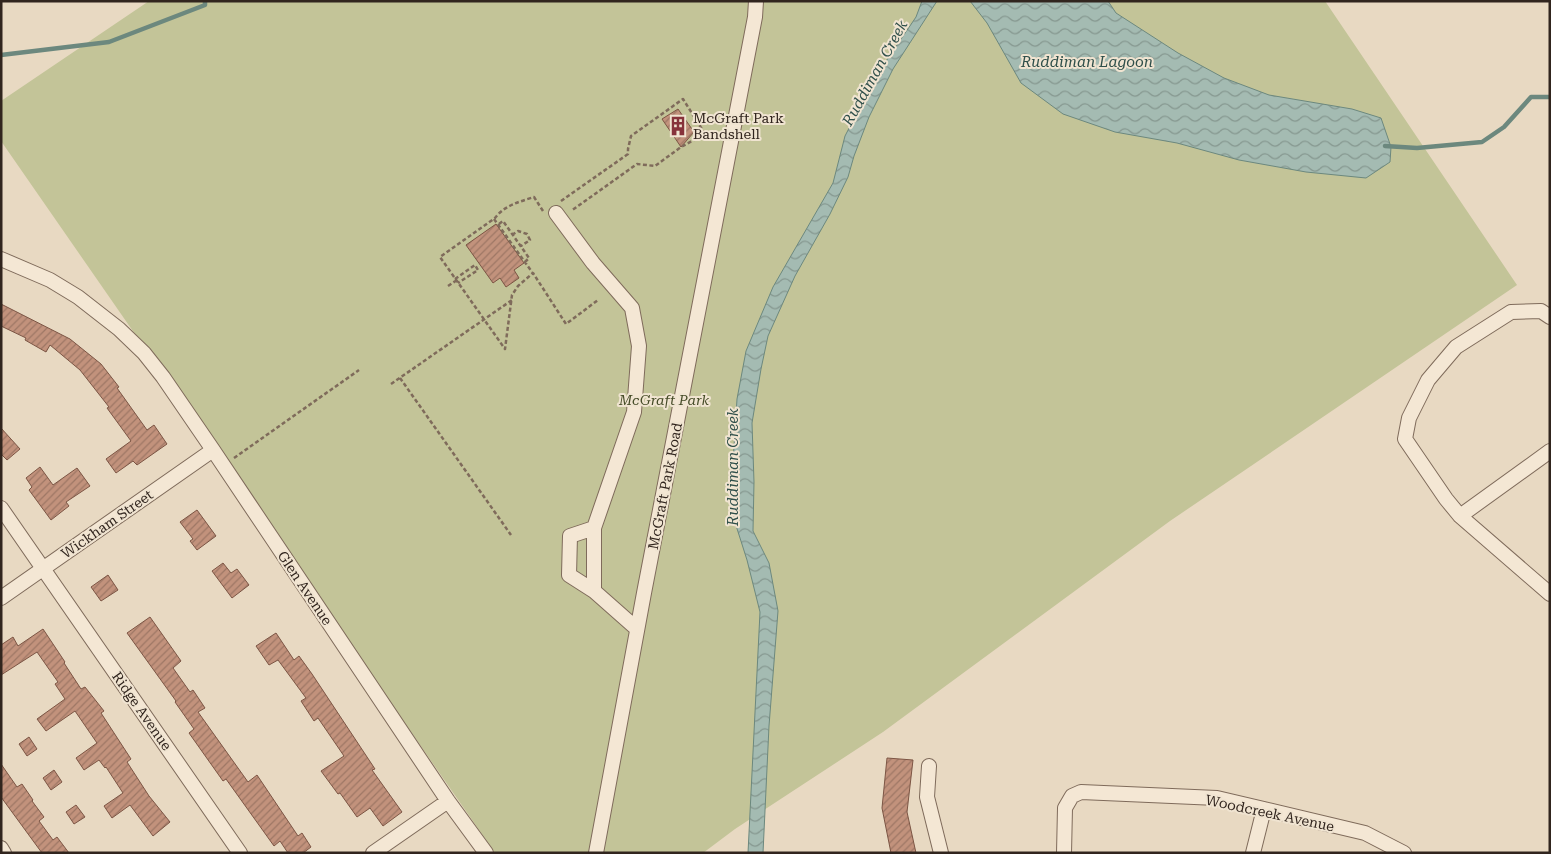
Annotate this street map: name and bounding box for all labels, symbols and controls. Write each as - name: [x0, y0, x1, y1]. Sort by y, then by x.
- water label: Ruddiman Creek: [838, 16, 912, 130]
- water label: Ruddiman Lagoon: [1020, 53, 1153, 71]
- place label: McGraft Park Bandshell: [693, 110, 784, 142]
- building icon: McGraft Park Bandshell: [667, 115, 689, 137]
- park label: McGraft Park: [618, 392, 709, 408]
- water label: Ruddiman Creek: [724, 407, 742, 527]
- street label: McGraft Park Road: [645, 421, 685, 551]
- street label: Wickham Street: [58, 486, 156, 562]
- street label: Glen Avenue: [274, 548, 336, 628]
- street label: Ridge Avenue: [109, 669, 175, 754]
- street label: Woodcreek Avenue: [1204, 792, 1336, 835]

